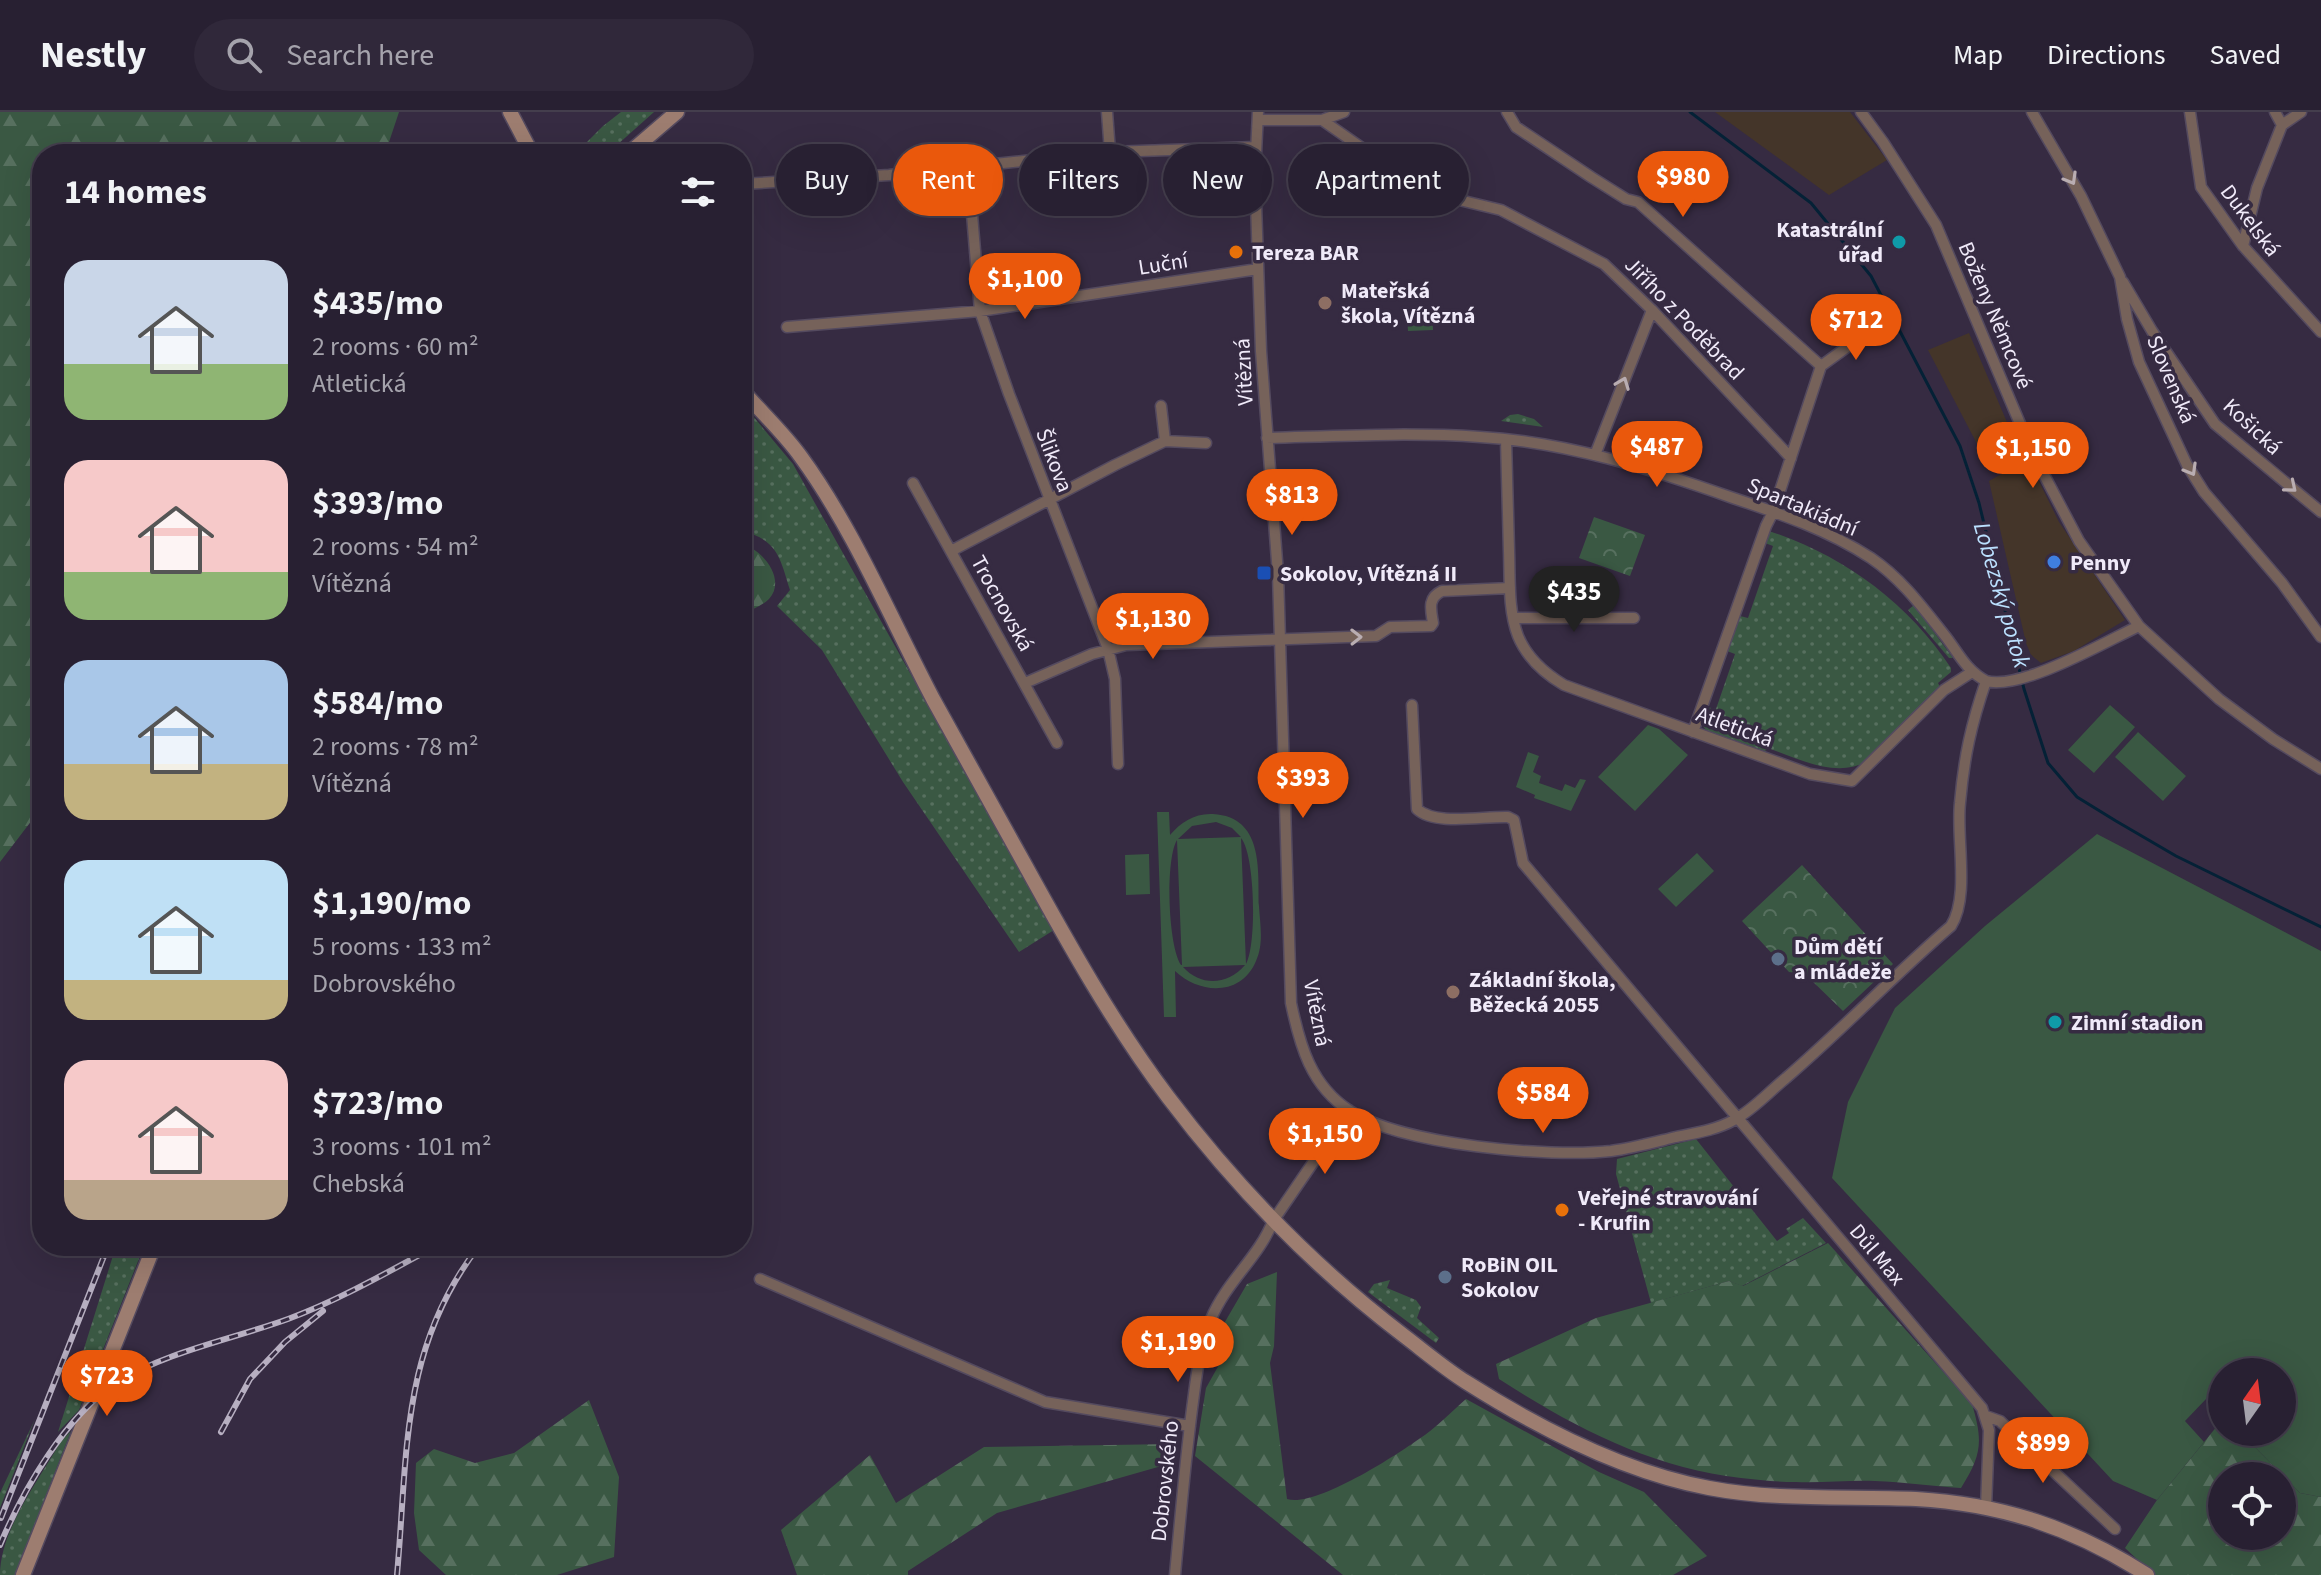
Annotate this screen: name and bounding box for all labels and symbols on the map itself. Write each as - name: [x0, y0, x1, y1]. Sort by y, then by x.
- pin: $980: [1636, 151, 1730, 219]
- one-way arrow: [2061, 170, 2077, 185]
- street label: Dukelská: [2212, 178, 2288, 264]
- place label: Katastrální úřad: [1776, 214, 1885, 271]
- marker: Katastrální úřad: [1890, 233, 1908, 251]
- place label: Tereza BAR: [1252, 237, 1359, 269]
- street label: Boženy Němcové: [1950, 237, 2041, 394]
- marker: Tereza BAR: [1227, 243, 1245, 261]
- street label: Luční: [1136, 244, 1191, 284]
- street label: Jiřího z Poděbrad: [1617, 250, 1752, 388]
- pin: $1,100: [960, 253, 1090, 321]
- place label: Mateřská škola, Vítězná: [1341, 275, 1475, 332]
- marker: Mateřská škola, Vítězná: [1316, 294, 1334, 312]
- pin: $712: [1809, 294, 1903, 362]
- street label: Slovenská: [2138, 330, 2204, 429]
- street label: Vítězná: [1226, 337, 1262, 407]
- one-way arrow: [1613, 377, 1630, 391]
- street label: Košická: [2215, 391, 2289, 463]
- pin: $487: [1610, 421, 1704, 489]
- pin: $1,150: [1968, 422, 2098, 490]
- street label: Šlikova: [1027, 424, 1081, 497]
- one-way arrow: [2181, 461, 2197, 475]
- pin: $813: [1245, 469, 1339, 537]
- street label: Spartakiádní: [1742, 469, 1863, 545]
- one-way arrow: [2282, 477, 2296, 492]
- water label: Lobezský potok: [1964, 518, 2039, 673]
- place label: Penny: [2070, 547, 2131, 579]
- street label: Trocnovská: [963, 550, 1042, 657]
- marker: Penny: [2045, 553, 2063, 571]
- place label: Sokolov, Vítězná II: [1280, 558, 1457, 590]
- marker: Sokolov, Vítězná II: [1255, 564, 1273, 582]
- pin: $435: [1527, 566, 1621, 634]
- pin: $1,130: [1088, 593, 1218, 661]
- one-way arrow: [1350, 628, 1363, 645]
- street label: Atletická: [1692, 698, 1778, 756]
- pin: $393: [1256, 752, 1350, 820]
- place label: Dům dětí a mládeže: [1794, 931, 1892, 988]
- marker: Dům dětí a mládeže: [1769, 950, 1787, 968]
- place label: Základní škola, Běžecká 2055: [1469, 964, 1616, 1021]
- street label: Vítězná: [1295, 977, 1339, 1049]
- marker: Základní škola, Běžecká 2055: [1444, 983, 1462, 1001]
- place label: Zimní stadion: [2071, 1007, 2203, 1039]
- marker: Zimní stadion: [2046, 1013, 2064, 1031]
- pin: $584: [1496, 1067, 1590, 1135]
- pin: $1,150: [1260, 1108, 1390, 1176]
- place label: Veřejné stravování - Krufin: [1577, 1182, 1760, 1239]
- marker: Veřejné stravování - Krufin: [1553, 1201, 1571, 1219]
- street label: Důl Max: [1842, 1217, 1913, 1293]
- place label: RoBiN OIL Sokolov: [1461, 1249, 1558, 1306]
- marker: RoBiN OIL Sokolov: [1436, 1268, 1454, 1286]
- pin: $1,190: [1113, 1316, 1243, 1384]
- pin: $723: [60, 1350, 154, 1418]
- north arrow: [2208, 1358, 2296, 1446]
- pin: $899: [1996, 1417, 2090, 1485]
- street label: Dobrovského: [1143, 1419, 1187, 1543]

